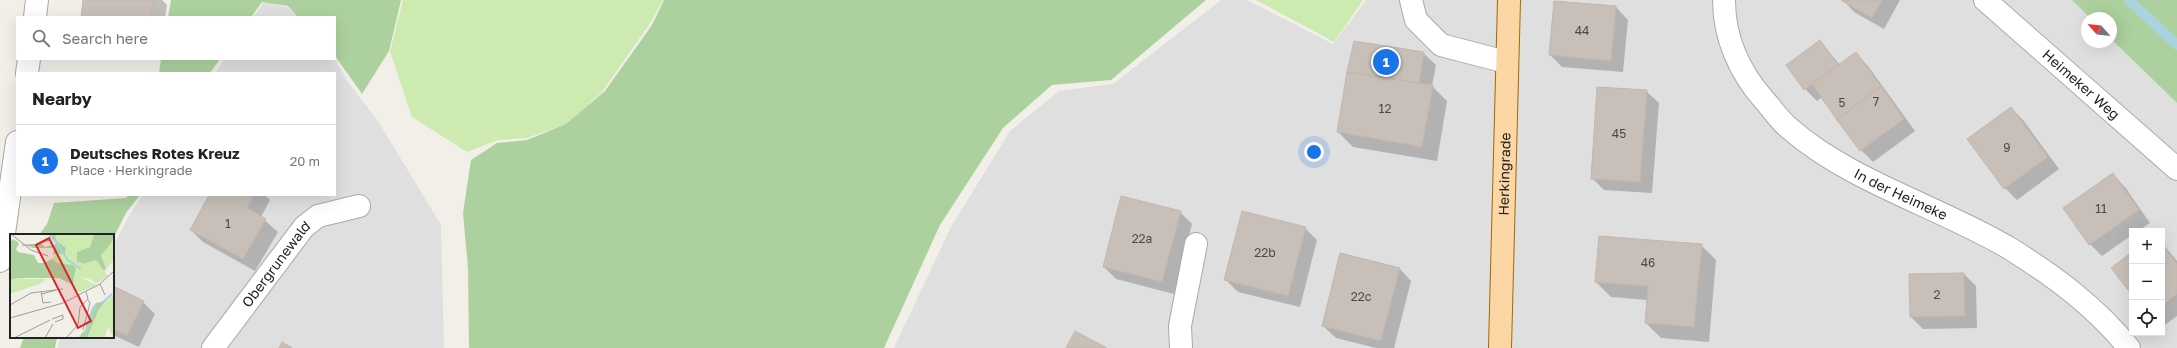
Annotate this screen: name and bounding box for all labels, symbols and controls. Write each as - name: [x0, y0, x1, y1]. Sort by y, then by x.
- north arrow: [2081, 12, 2117, 48]
- search box: [16, 16, 336, 60]
- house number: 44: [1575, 23, 1589, 38]
- icon: search: [30, 27, 52, 49]
- text: Search here: [62, 29, 148, 47]
- street label: Heimeker Weg: [2039, 46, 2124, 123]
- pin: 1: [1373, 47, 1399, 77]
- text: Nearby: [32, 88, 92, 109]
- house number: 7: [1873, 94, 1879, 109]
- house number: 5: [1839, 95, 1846, 110]
- house number: 12: [1379, 101, 1391, 116]
- house number: 45: [1612, 126, 1626, 141]
- street label: Herkingrade: [1494, 132, 1514, 216]
- house number: 9: [2003, 140, 2011, 155]
- your location: [1304, 142, 1324, 162]
- text: Deutsches Rotes Kreuz: [70, 144, 240, 162]
- text: 1: [42, 153, 48, 169]
- text: 20 m: [290, 153, 320, 169]
- text: Place · Herkingrade: [70, 162, 192, 178]
- street label: In der Heimeke: [1851, 164, 1950, 223]
- house number: 11: [2095, 201, 2107, 216]
- house number: 1: [225, 216, 231, 231]
- street label: Obergrunewald: [238, 217, 313, 310]
- map controls: [2129, 228, 2165, 336]
- button: +: [2129, 228, 2165, 264]
- house number: 22a: [1132, 231, 1152, 246]
- inset map: [10, 234, 114, 338]
- house number: 22b: [1254, 245, 1276, 260]
- house number: 46: [1641, 255, 1655, 270]
- button: −: [2129, 264, 2165, 300]
- house number: 2: [1934, 287, 1941, 302]
- house number: 22c: [1351, 289, 1372, 304]
- button: locate: [2129, 300, 2165, 336]

